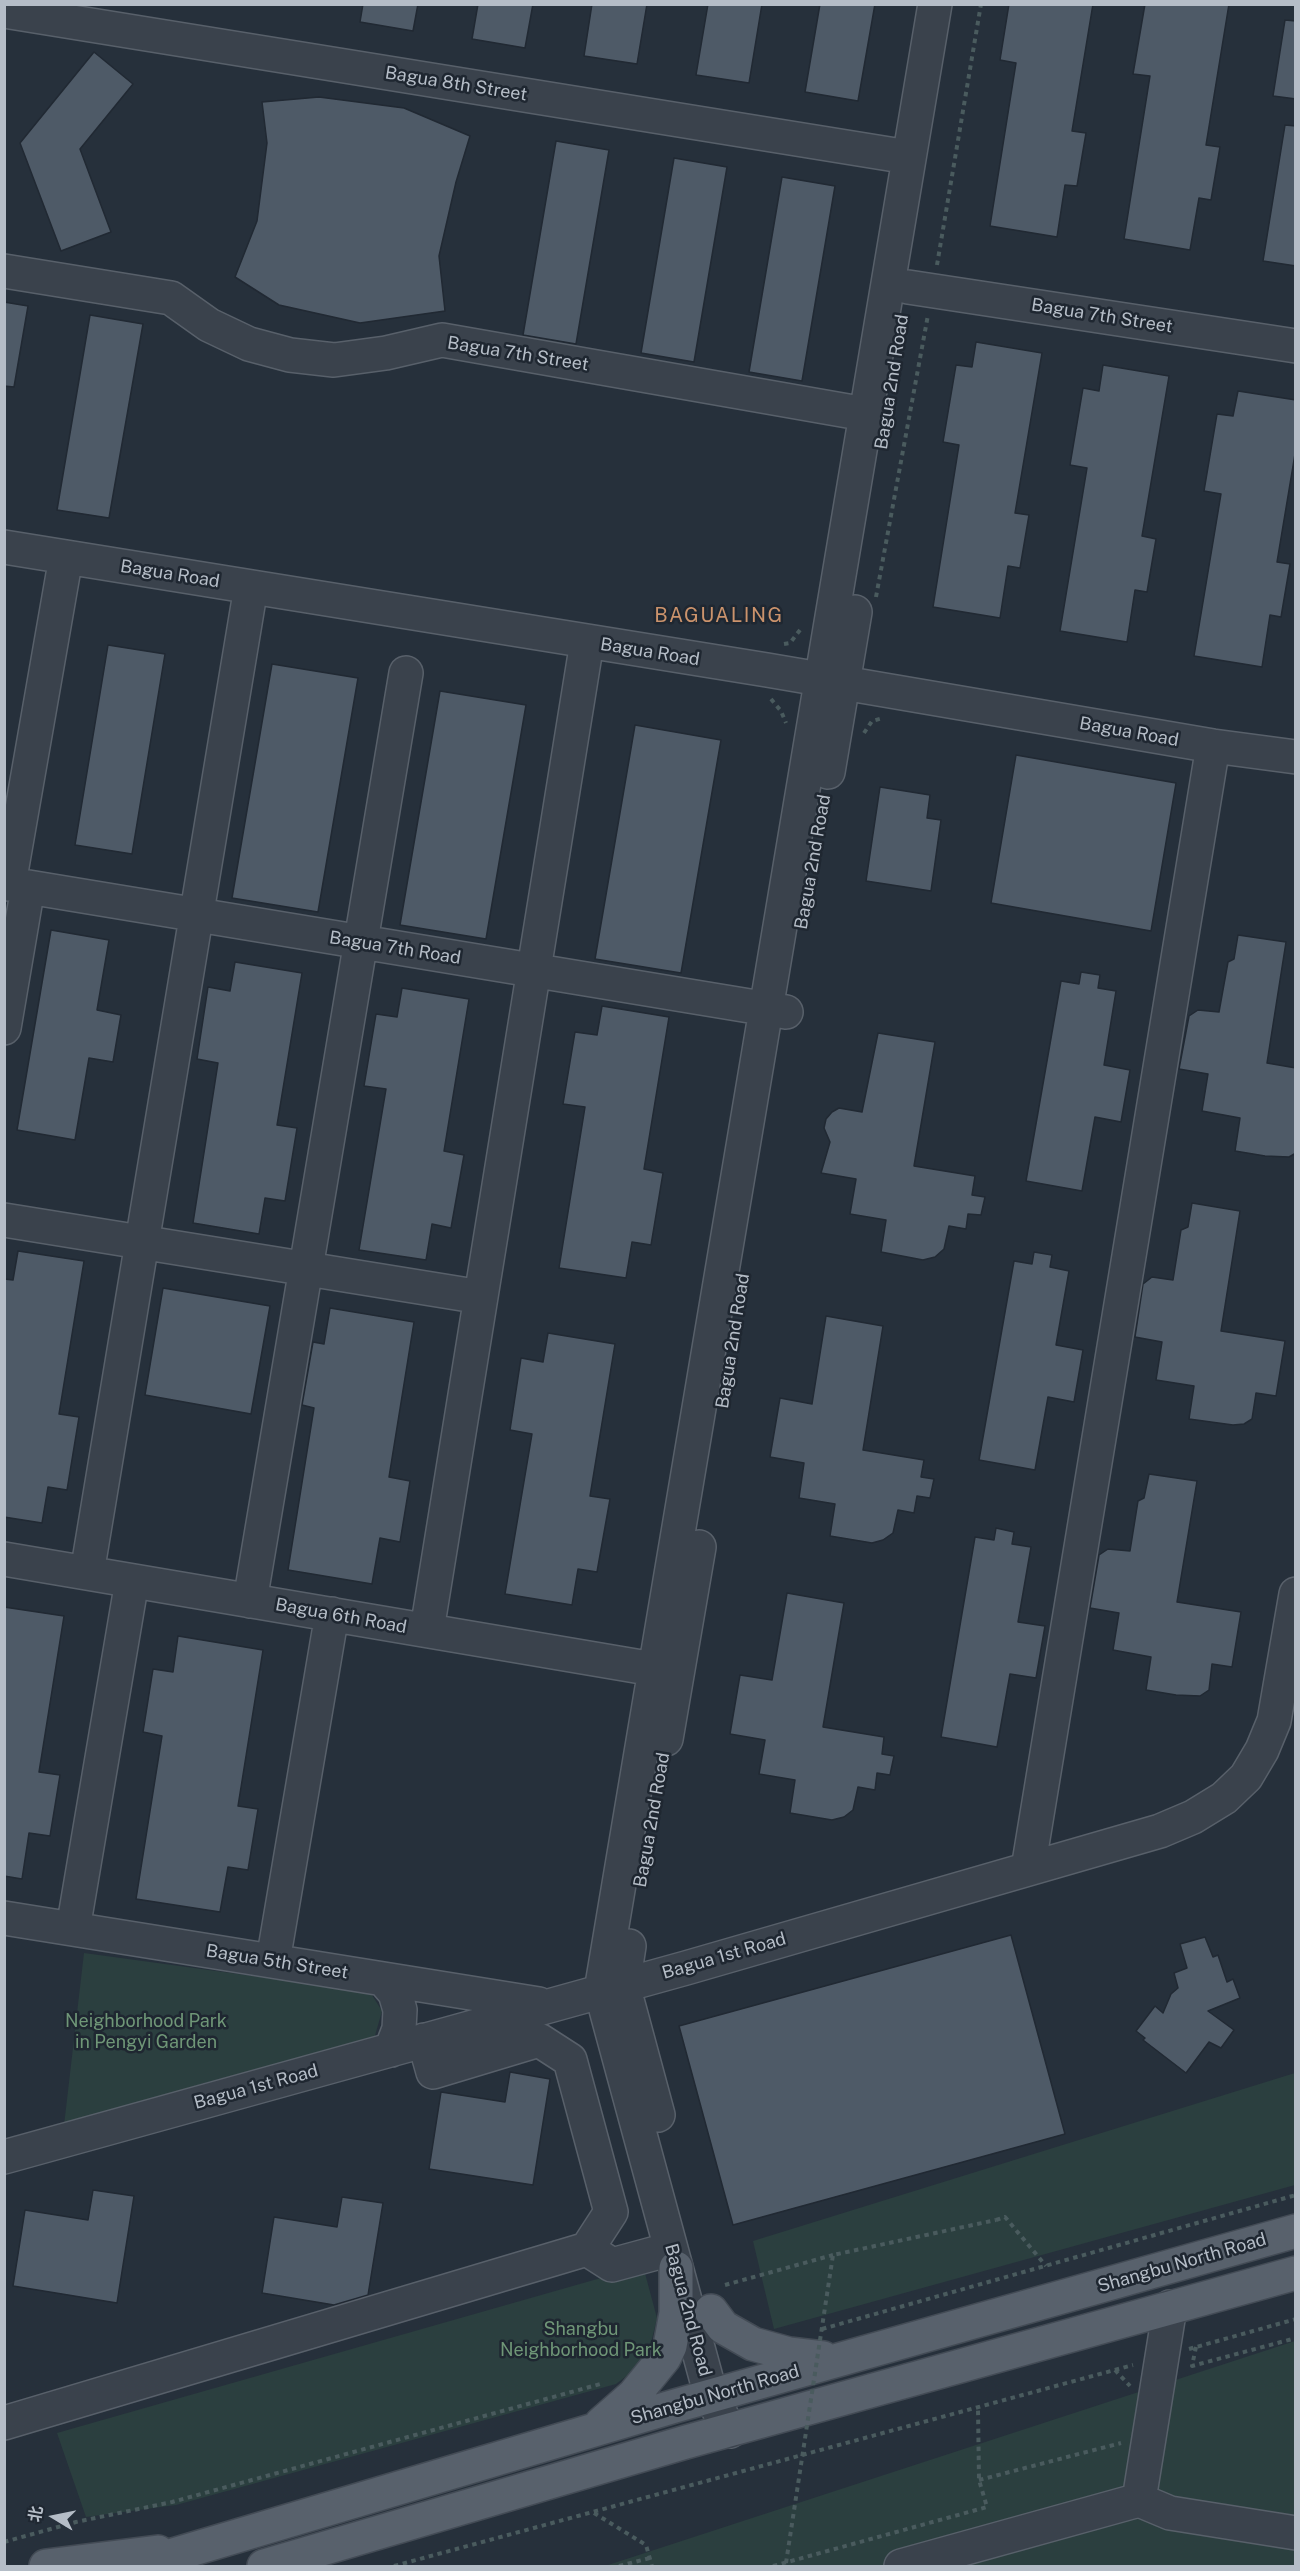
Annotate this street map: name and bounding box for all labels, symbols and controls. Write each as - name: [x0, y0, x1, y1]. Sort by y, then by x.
- street label: Bagua 8th Street: [383, 62, 529, 106]
- street label: Bagua 7th Street: [1030, 294, 1174, 338]
- street label: Bagua 2nd Road: [871, 313, 913, 451]
- street label: Bagua 7th Street: [446, 332, 590, 376]
- street label: Bagua Road: [119, 555, 221, 593]
- district label: BAGUALING: [654, 604, 784, 628]
- street label: Bagua Road: [599, 633, 701, 671]
- street label: Bagua Road: [1078, 713, 1180, 751]
- street label: Bagua 2nd Road: [791, 793, 835, 931]
- street label: Bagua 7th Road: [328, 927, 462, 969]
- street label: Bagua 2nd Road: [712, 1272, 754, 1410]
- street label: Bagua 6th Road: [273, 1594, 409, 1638]
- street label: Bagua 2nd Road: [630, 1751, 674, 1889]
- street label: Bagua 1st Road: [660, 1928, 788, 1984]
- street label: Bagua 5th Street: [204, 1940, 350, 1984]
- park label: Neighborhood Park in Pengyi Garden: [65, 2010, 227, 2052]
- street label: Bagua 1st Road: [191, 2060, 321, 2114]
- street label: Shangbu North Road: [1095, 2229, 1269, 2297]
- street label: Bagua 2nd Road: [660, 2241, 716, 2379]
- park label: Shangbu Neighborhood Park: [500, 2318, 662, 2360]
- street label: Shangbu North Road: [628, 2361, 802, 2429]
- north arrow: [24, 2487, 84, 2547]
- text: 北: [25, 2504, 47, 2523]

